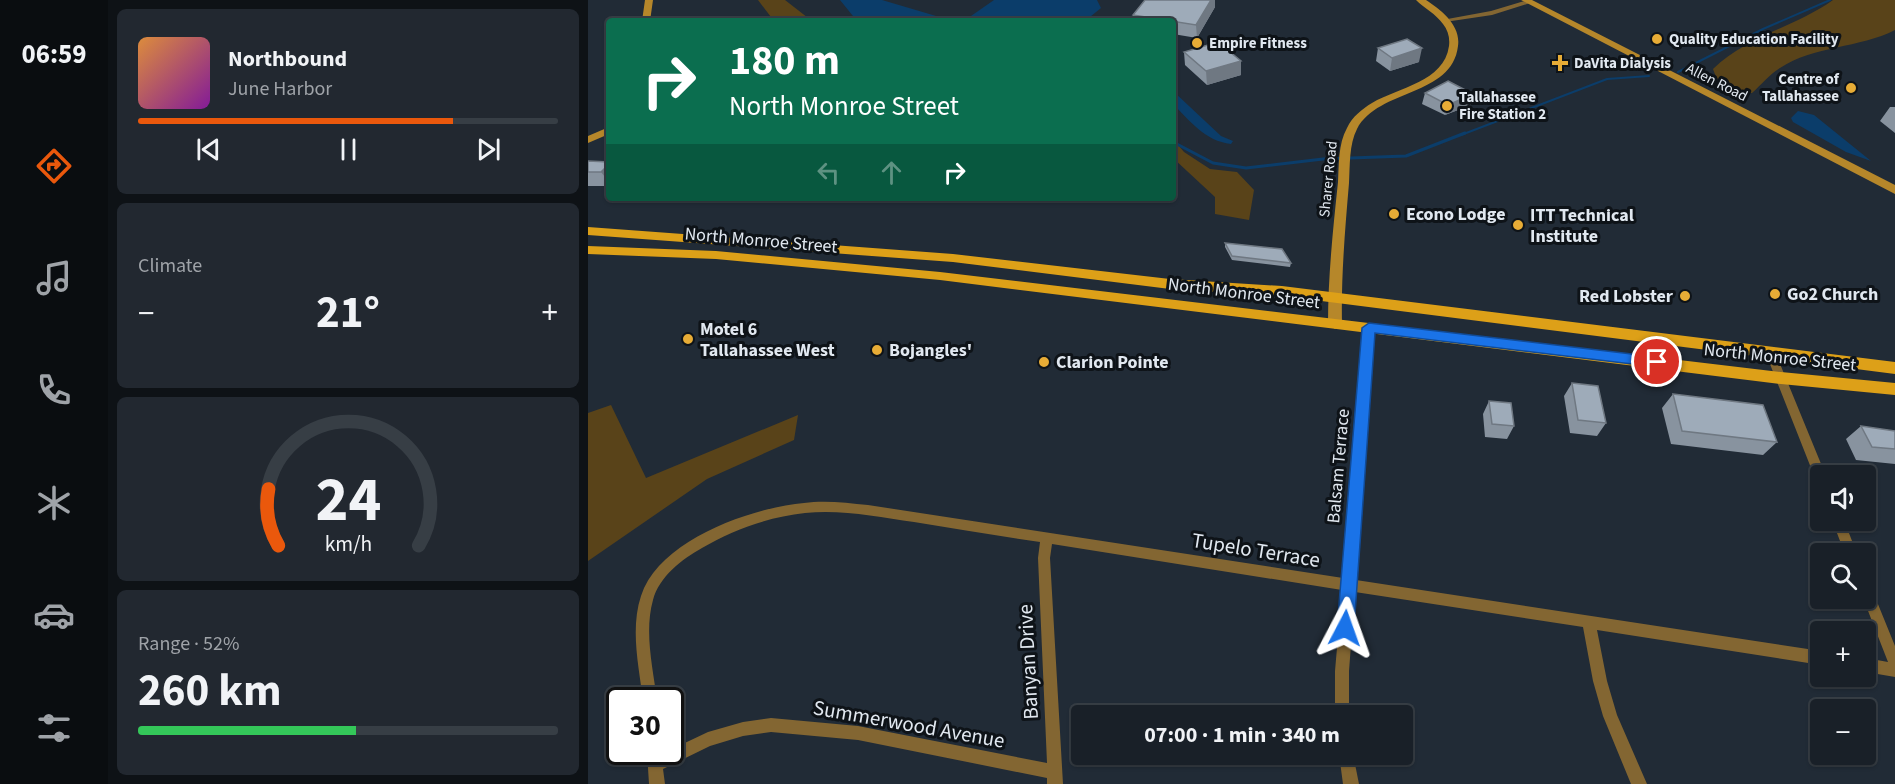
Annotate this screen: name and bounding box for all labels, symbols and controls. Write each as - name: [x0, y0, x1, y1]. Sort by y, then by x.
- place label: Quality Education Facility: [1669, 29, 1839, 50]
- text: 180 m: [729, 31, 840, 91]
- marker: Quality Education Facility: [1650, 32, 1664, 46]
- place label: Empire Fitness: [1209, 33, 1307, 54]
- text: 06:59: [21, 35, 87, 74]
- marker: Empire Fitness: [1190, 36, 1204, 50]
- icon: right: [630, 42, 708, 120]
- text: Northbound: [228, 43, 347, 75]
- place label: DaVita Dialysis: [1574, 53, 1671, 74]
- marker: DaVita Dialysis: [1551, 54, 1569, 72]
- street label: Allen Road: [1682, 58, 1751, 107]
- place label: Centre of Tallahassee: [1762, 69, 1840, 107]
- text: June Harbor: [228, 75, 332, 103]
- marker: Centre of Tallahassee: [1844, 81, 1858, 95]
- text: North Monroe Street: [729, 87, 959, 126]
- place label: Tallahassee Fire Station 2: [1459, 87, 1546, 125]
- marker: Tallahassee Fire Station 2: [1440, 99, 1454, 113]
- icon: previous: [192, 133, 225, 166]
- icon: pause: [332, 133, 365, 166]
- icon: next: [472, 133, 505, 166]
- street label: Sharer Road: [1314, 140, 1343, 218]
- icon: directions: [33, 145, 75, 187]
- icon: left: [812, 156, 845, 189]
- icon: ahead: [875, 156, 908, 189]
- icon: right: [938, 156, 971, 189]
- place label: Econo Lodge: [1406, 202, 1505, 227]
- place label: ITT Technical Institute: [1530, 203, 1634, 249]
- marker: Econo Lodge: [1387, 207, 1401, 221]
- marker: ITT Technical Institute: [1511, 218, 1525, 232]
- street label: North Monroe Street: [684, 221, 838, 260]
- text: Climate: [138, 252, 202, 280]
- icon: music: [33, 257, 75, 299]
- street label: North Monroe Street: [1166, 272, 1322, 315]
- text: 21°: [316, 281, 380, 345]
- place label: Go2 Church: [1787, 282, 1878, 307]
- place label: Red Lobster: [1579, 284, 1674, 309]
- marker: Go2 Church: [1768, 287, 1782, 301]
- marker: Red Lobster: [1678, 289, 1692, 303]
- text: −: [138, 290, 154, 337]
- text: +: [542, 290, 558, 337]
- place label: Motel 6 Tallahassee West: [700, 317, 835, 363]
- marker: Motel 6 Tallahassee West: [681, 332, 695, 346]
- pin: [1631, 336, 1682, 387]
- street label: North Monroe Street: [1702, 337, 1857, 378]
- place label: Bojangles': [889, 338, 972, 363]
- marker: Bojangles': [870, 343, 884, 357]
- icon: arrive: [1640, 345, 1673, 378]
- place label: Clarion Pointe: [1056, 350, 1169, 375]
- marker: Clarion Pointe: [1037, 355, 1051, 369]
- icon: phone: [33, 369, 75, 411]
- street label: Balsam Terrace: [1321, 408, 1356, 524]
- text: 24: [315, 456, 381, 545]
- map controls: [1810, 465, 1876, 765]
- button: sound: [1810, 465, 1876, 531]
- icon: climate: [33, 482, 75, 524]
- street label: Tupelo Terrace: [1190, 525, 1322, 575]
- text: km/h: [324, 529, 372, 560]
- button: search: [1810, 543, 1876, 609]
- icon: car: [33, 594, 75, 636]
- position arrow: [1313, 596, 1377, 660]
- street label: Banyan Drive: [1010, 603, 1046, 721]
- button: +: [1810, 621, 1876, 687]
- text: Range · 52%: [138, 630, 239, 658]
- text: 260 km: [138, 659, 282, 723]
- speed limit sign: 30: [606, 687, 684, 765]
- street label: Summerwood Avenue: [811, 692, 1007, 756]
- button: −: [1810, 699, 1876, 765]
- icon: filters: [33, 707, 75, 749]
- text: 07:00 · 1 min · 340 m: [1144, 719, 1340, 751]

